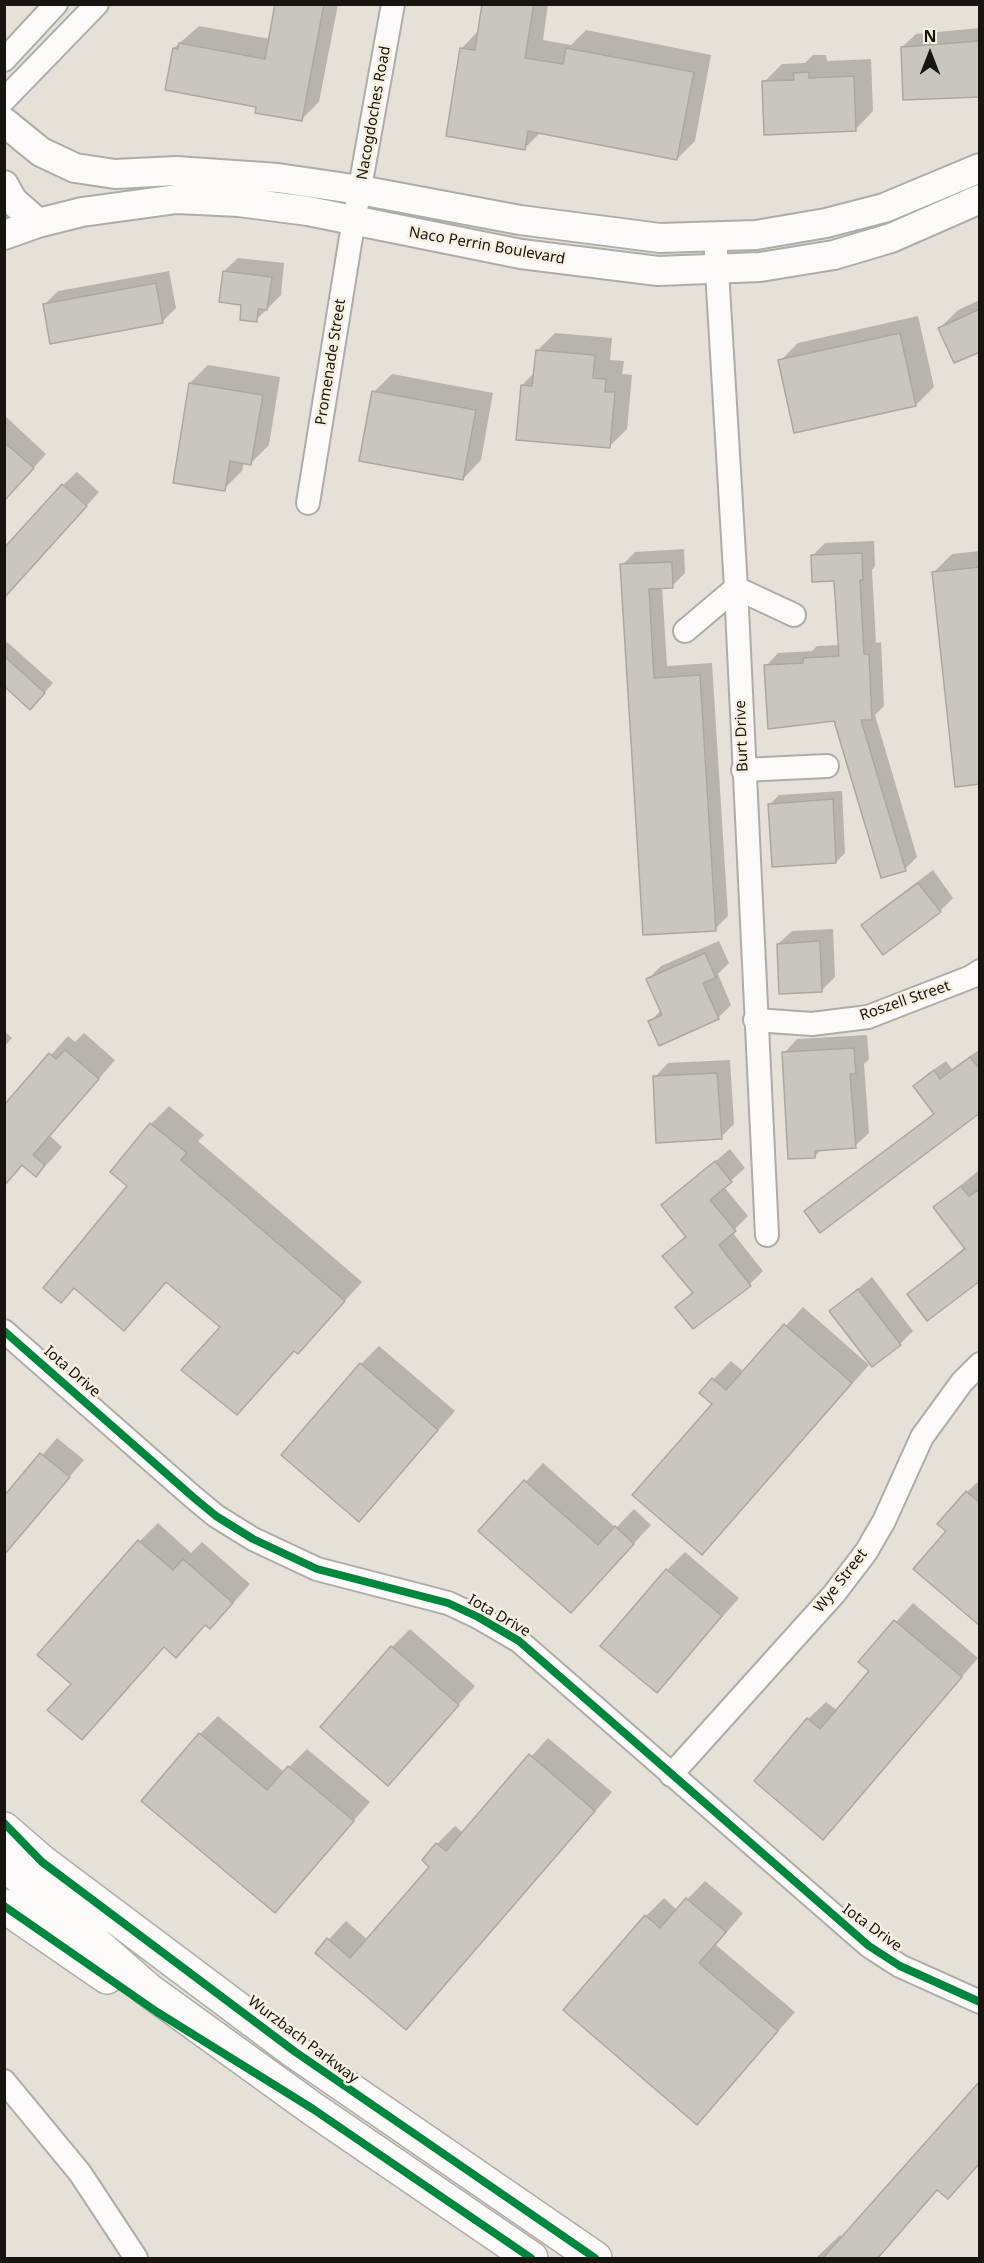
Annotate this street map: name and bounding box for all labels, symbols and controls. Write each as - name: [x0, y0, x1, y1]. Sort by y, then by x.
- north arrow: [900, 24, 960, 84]
- text: N: [923, 25, 937, 47]
- street label: Nacogdoches Road: [353, 45, 395, 181]
- street label: Naco Perrin Boulevard: [408, 223, 566, 269]
- street label: Promenade Street: [312, 298, 350, 426]
- street label: Burt Drive: [732, 700, 752, 772]
- street label: Roszell Street: [857, 977, 953, 1025]
- street label: Iota Drive: [40, 1343, 104, 1401]
- street label: Wye Street: [811, 1546, 871, 1616]
- street label: Iota Drive: [465, 1591, 533, 1641]
- street label: Iota Drive: [839, 1900, 905, 1956]
- street label: Wurzbach Parkway: [244, 1993, 362, 2087]

